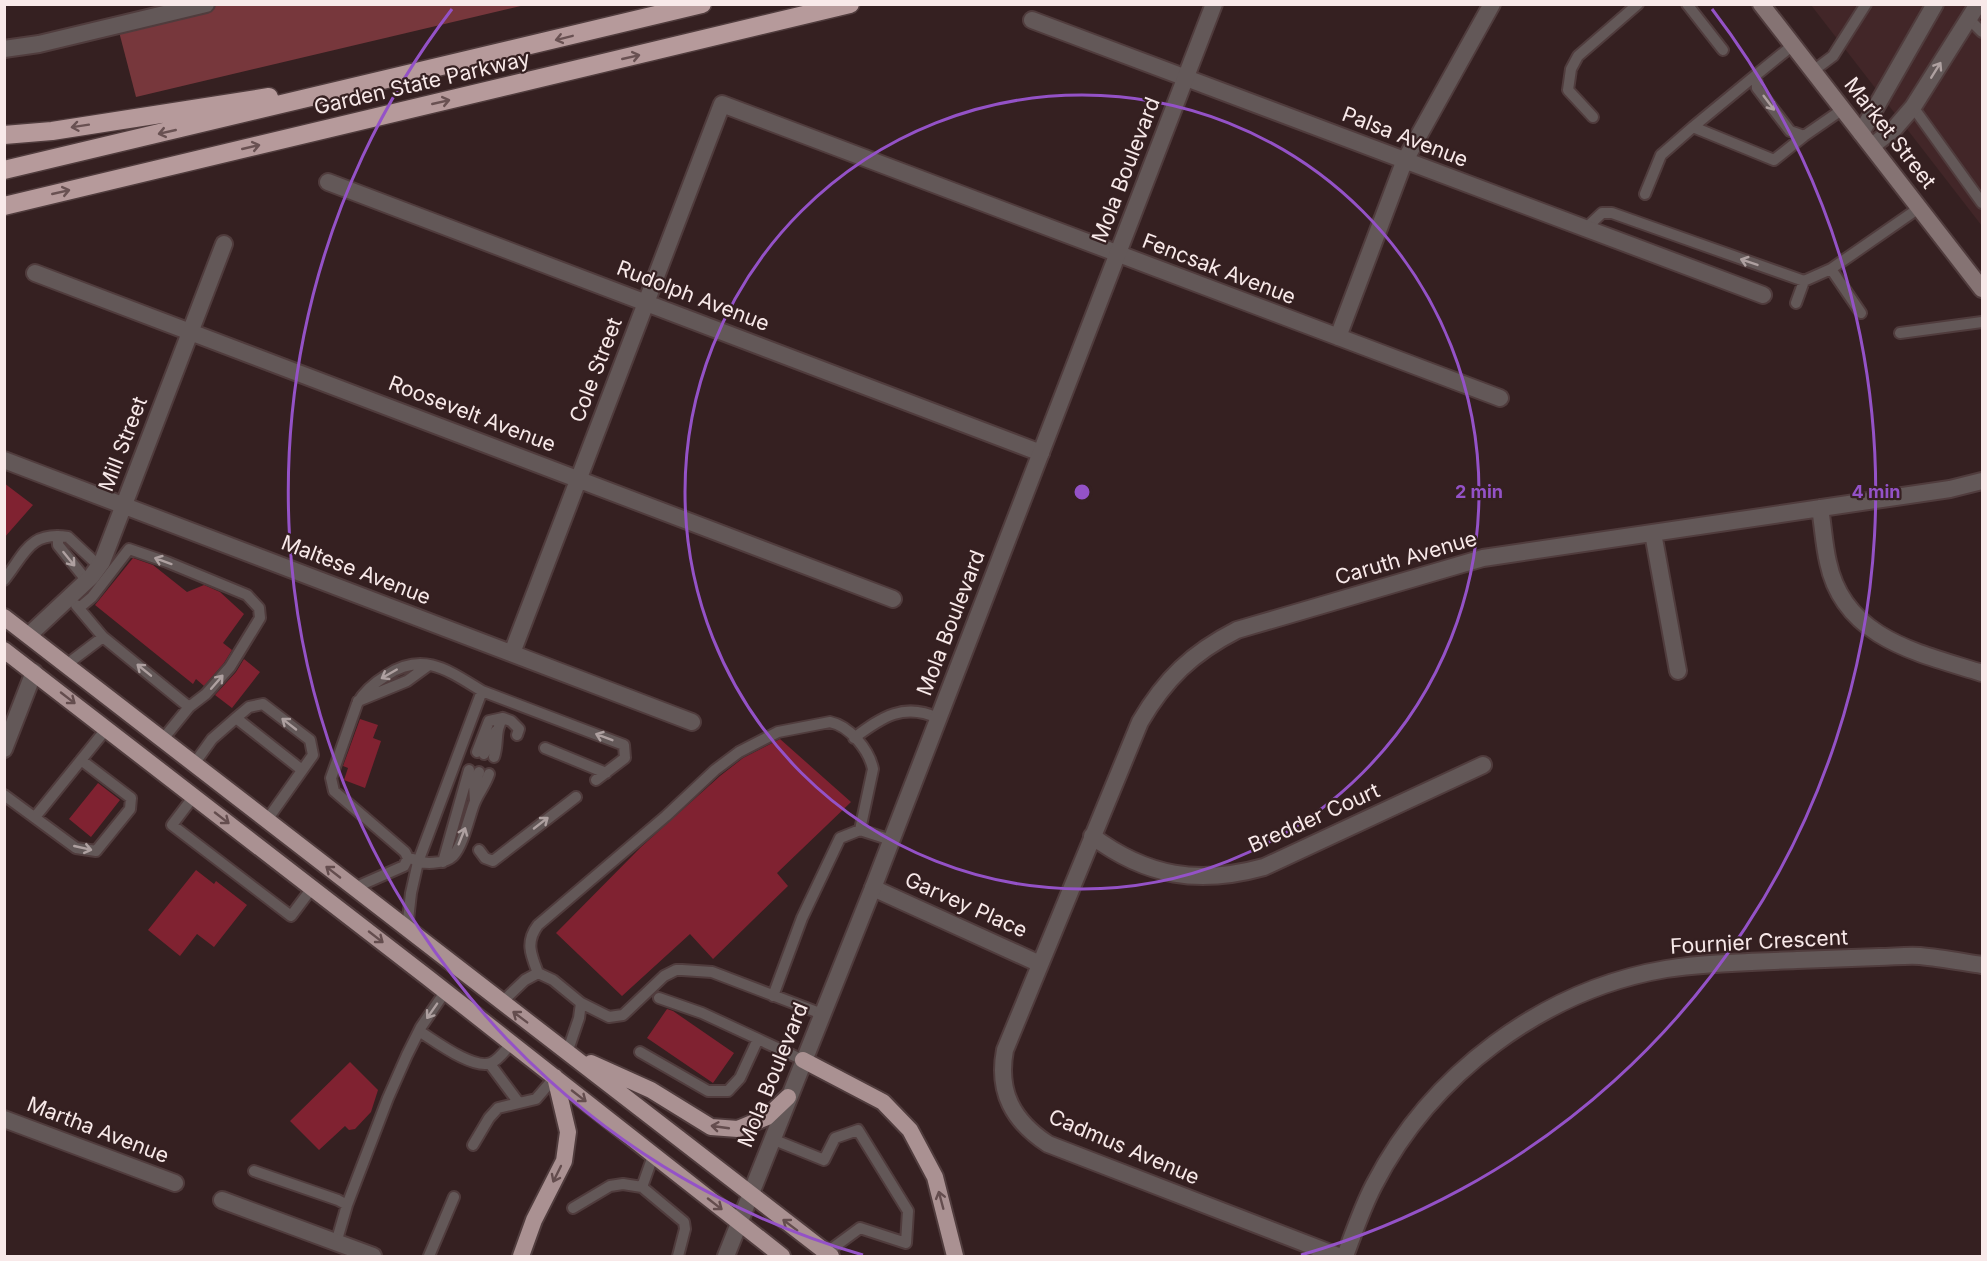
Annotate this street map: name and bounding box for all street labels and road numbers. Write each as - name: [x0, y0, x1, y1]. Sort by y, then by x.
- street label: Garden State Parkway: [311, 45, 533, 120]
- street label: Market Street: [1839, 72, 1942, 193]
- street label: Mola Boulevard: [1086, 93, 1165, 246]
- street label: Palsa Avenue: [1339, 101, 1472, 172]
- street label: Fencsak Avenue: [1139, 228, 1299, 309]
- street label: Rudolph Avenue: [613, 255, 773, 336]
- street label: Cole Street: [564, 314, 627, 426]
- street label: Roosevelt Avenue: [385, 370, 559, 457]
- street label: Mill Street: [93, 393, 152, 495]
- street label: Caruth Avenue: [1332, 525, 1480, 590]
- street label: Maltese Avenue: [278, 530, 434, 610]
- street label: Mola Boulevard: [911, 546, 990, 699]
- street label: Bredder Court: [1244, 777, 1383, 858]
- street label: Garvey Place: [901, 866, 1031, 943]
- street label: Fournier Crescent: [1669, 924, 1849, 959]
- street label: Mola Boulevard: [732, 999, 813, 1151]
- street label: Martha Avenue: [24, 1091, 173, 1168]
- street label: Cadmus Avenue: [1045, 1103, 1203, 1190]

